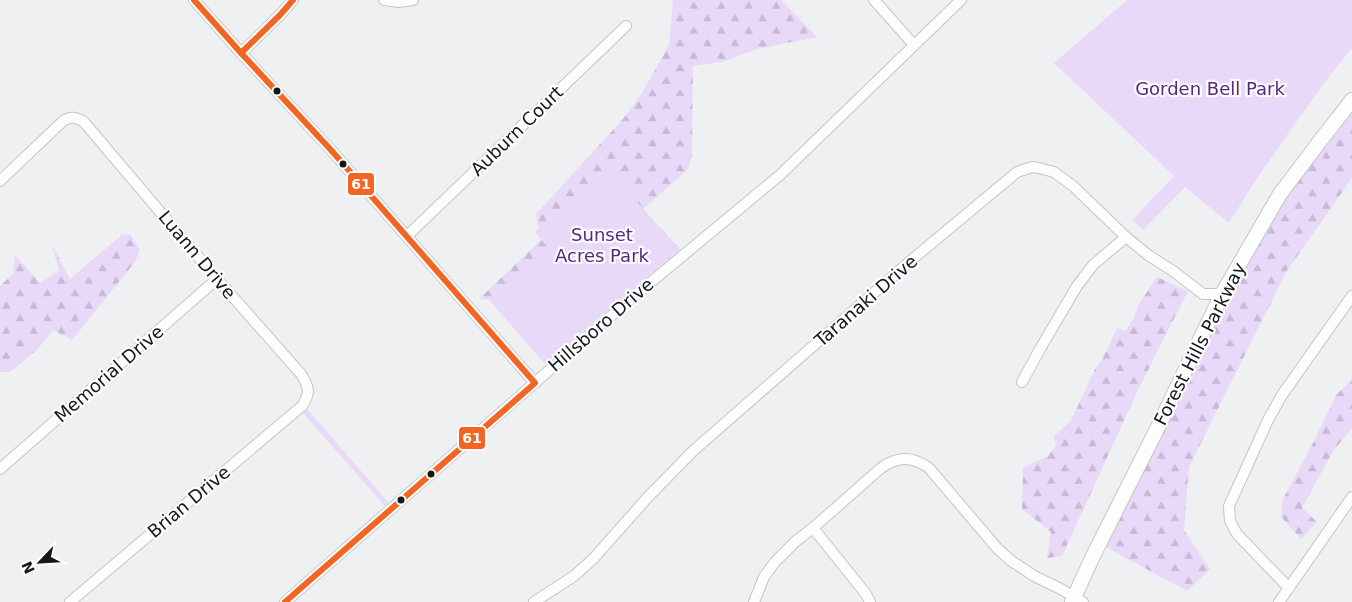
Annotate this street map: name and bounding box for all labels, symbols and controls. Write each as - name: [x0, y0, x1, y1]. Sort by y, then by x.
- park label: Gorden Bell Park: [1135, 78, 1285, 99]
- street label: Auburn Court: [466, 81, 567, 180]
- unlabelled marker: [272, 86, 282, 96]
- unlabelled marker: [338, 159, 348, 169]
- line badge: 61: [347, 172, 375, 196]
- text: 61: [351, 176, 371, 192]
- street label: Luann Drive: [154, 206, 240, 303]
- park label: Sunset Acres Park: [555, 224, 650, 266]
- street label: Taranaki Drive: [809, 250, 921, 352]
- street label: Forest Hills Parkway: [1149, 259, 1250, 429]
- street label: Hillsboro Drive: [544, 273, 657, 376]
- street label: Memorial Drive: [50, 321, 167, 427]
- line badge: 61: [458, 426, 486, 450]
- text: 61: [462, 430, 482, 446]
- street label: Brian Drive: [143, 461, 234, 542]
- unlabelled marker: [426, 469, 436, 479]
- unlabelled marker: [396, 495, 406, 505]
- north arrow: [15, 537, 65, 587]
- text: N: [18, 559, 38, 576]

